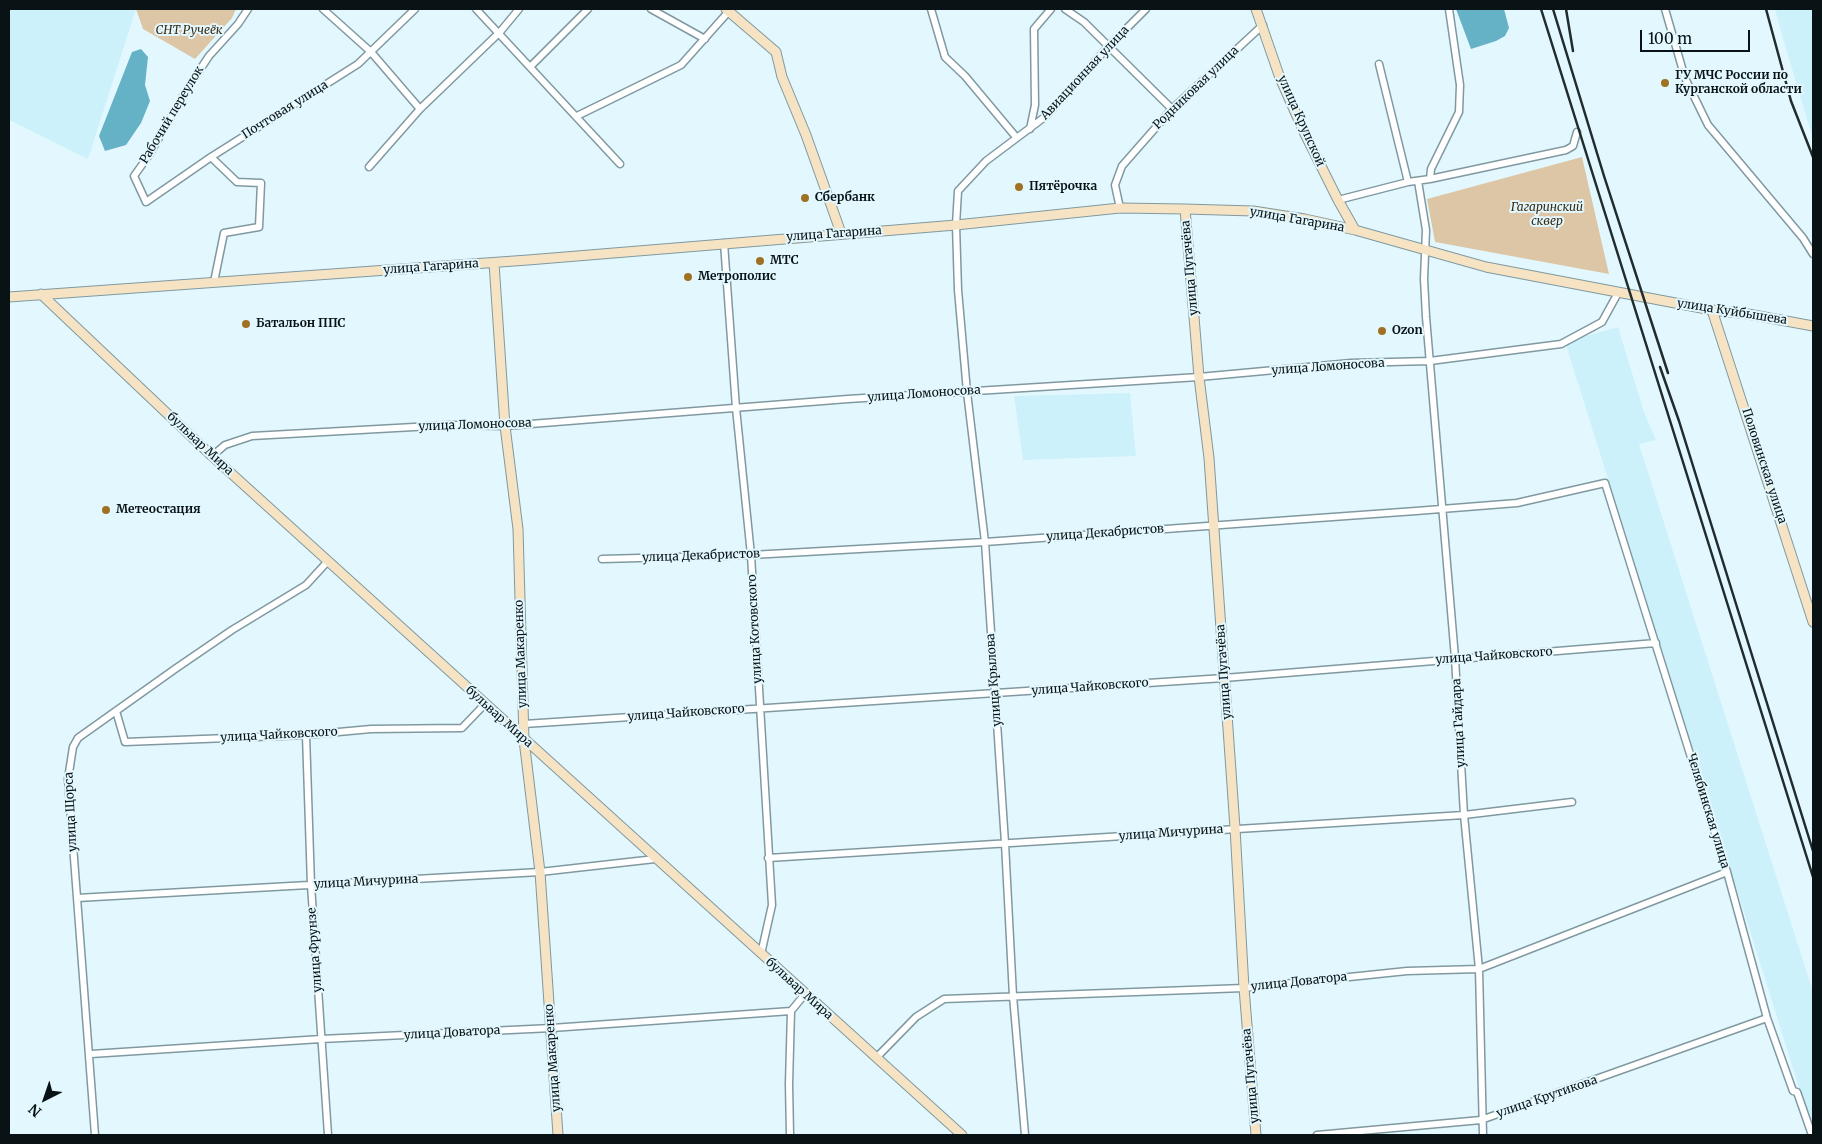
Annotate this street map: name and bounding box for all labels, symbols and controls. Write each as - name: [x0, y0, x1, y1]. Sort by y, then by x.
- scale bar: [1642, 20, 1752, 52]
- street label: Авиационная улица: [1038, 23, 1132, 123]
- park label: СНТ Ручеёк: [155, 24, 223, 38]
- text: 100 m: [1648, 29, 1692, 48]
- street label: Родниковая улица: [1150, 44, 1242, 132]
- street label: Рабочий переулок: [137, 63, 207, 167]
- place label: ГУ МЧС России по Курганской области: [1675, 69, 1802, 97]
- street label: улица Крупской: [1274, 73, 1328, 169]
- marker: ГУ МЧС России по Курганской области: [1659, 77, 1671, 89]
- street label: Почтовая улица: [239, 78, 331, 142]
- place label: Пятёрочка: [1029, 180, 1097, 194]
- marker: Пятёрочка: [1013, 181, 1025, 193]
- place label: Сбербанк: [815, 191, 875, 205]
- marker: Сбербанк: [799, 192, 811, 204]
- park label: Гагаринский сквер: [1511, 201, 1583, 229]
- street label: улица Гагарина: [1249, 205, 1345, 235]
- street label: улица Пугачёва: [1179, 220, 1201, 316]
- street label: улица Гагарина: [786, 223, 882, 245]
- place label: МТС: [770, 254, 799, 268]
- marker: МТС: [754, 255, 766, 267]
- street label: улица Гагарина: [383, 256, 479, 278]
- place label: Метрополис: [698, 270, 776, 284]
- marker: Метрополис: [682, 271, 694, 283]
- street label: улица Куйбышева: [1676, 296, 1788, 328]
- place label: Батальон ППС: [256, 317, 345, 331]
- marker: Батальон ППС: [240, 318, 252, 330]
- place label: Ozon: [1392, 324, 1423, 338]
- marker: Ozon: [1376, 325, 1388, 337]
- street label: улица Ломоносова: [1271, 356, 1385, 378]
- street label: улица Ломоносова: [867, 383, 981, 405]
- street label: Половинская улица: [1739, 406, 1789, 526]
- street label: бульвар Мира: [164, 410, 236, 478]
- street label: улица Ломоносова: [418, 416, 532, 434]
- place label: Метеостация: [116, 503, 201, 517]
- marker: Метеостация: [100, 504, 112, 516]
- street label: улица Декабристов: [1046, 522, 1164, 544]
- street label: улица Декабристов: [642, 547, 760, 565]
- street label: улица Котовского: [745, 574, 765, 684]
- street label: улица Макаренко: [512, 600, 530, 708]
- street label: улица Пугачёва: [1213, 624, 1235, 720]
- street label: улица Крылова: [984, 633, 1004, 727]
- street label: улица Чайковского: [1435, 645, 1553, 667]
- street label: улица Чайковского: [1031, 676, 1149, 698]
- street label: улица Гайдара: [1449, 678, 1469, 768]
- street label: бульвар Мира: [462, 683, 536, 751]
- street label: улица Чайковского: [627, 702, 745, 724]
- street label: улица Чайковского: [220, 725, 338, 745]
- street label: Челябинская улица: [1684, 752, 1732, 870]
- street label: улица Щорса: [62, 772, 80, 852]
- street label: улица Мичурина: [1118, 822, 1224, 844]
- street label: улица Мичурина: [313, 872, 419, 892]
- street label: улица Фрунзе: [305, 907, 325, 993]
- street label: бульвар Мира: [762, 955, 836, 1023]
- street label: улица Доватора: [1250, 970, 1348, 994]
- street label: улица Макаренко: [542, 1003, 564, 1113]
- street label: улица Доватора: [403, 1023, 501, 1043]
- street label: улица Пугачёва: [1240, 1028, 1262, 1124]
- street label: улица Крутикова: [1495, 1073, 1599, 1121]
- north arrow: [20, 1074, 70, 1124]
- text: N: [25, 1100, 45, 1121]

